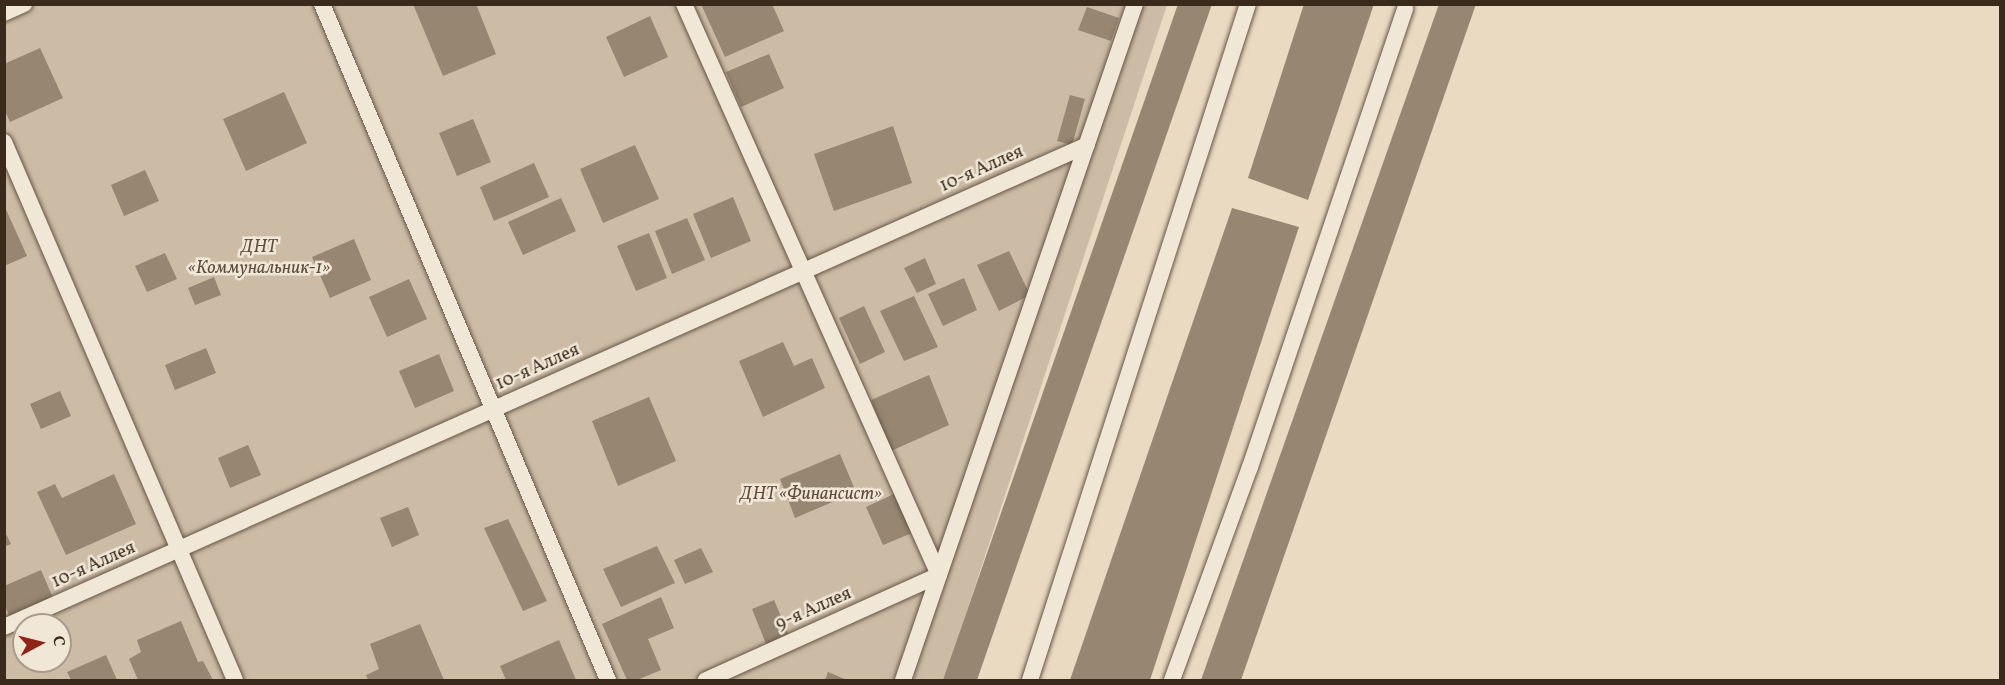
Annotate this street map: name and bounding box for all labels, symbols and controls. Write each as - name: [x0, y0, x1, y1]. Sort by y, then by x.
- street label: 10-я Аллея: [937, 142, 1027, 198]
- park label: ДНТ «Коммунальник-1»: [188, 238, 330, 280]
- street label: 10-я Аллея: [493, 340, 583, 396]
- park label: ДНТ «Финансист»: [740, 484, 882, 506]
- street label: 10-я Аллея: [49, 538, 139, 594]
- street label: 9-я Аллея: [773, 584, 855, 636]
- north arrow: [12, 613, 72, 673]
- text: С: [46, 635, 69, 647]

